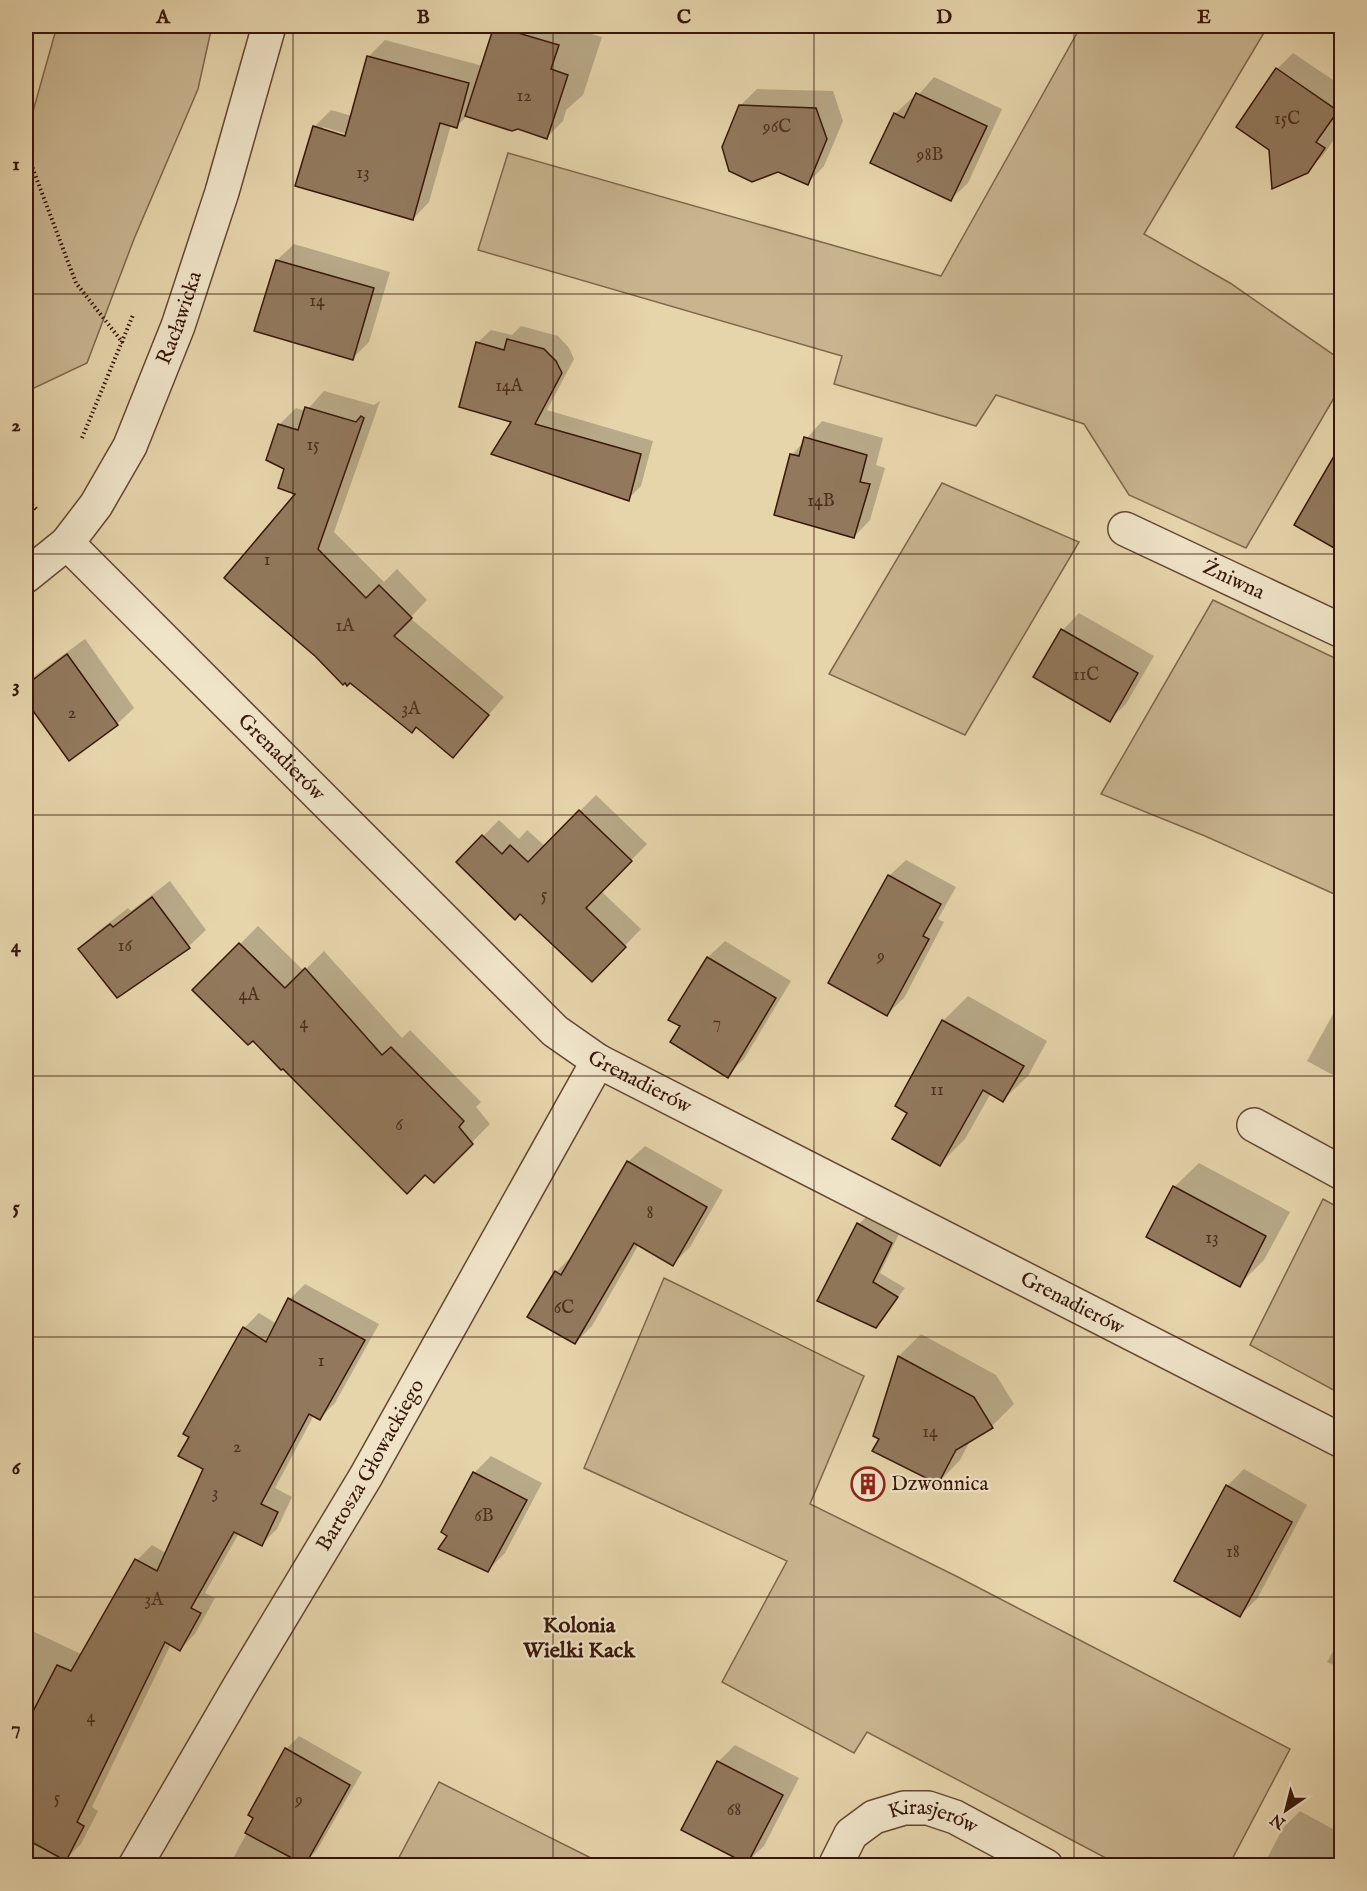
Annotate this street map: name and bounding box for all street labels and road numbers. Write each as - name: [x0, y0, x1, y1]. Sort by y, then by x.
- street label: Racławicka: [150, 267, 209, 369]
- street label: Żniwna: [1198, 554, 1270, 607]
- street label: Grenadierów: [232, 708, 332, 808]
- street label: Grenadierów: [582, 1044, 697, 1120]
- street label: Grenadierów: [1016, 1265, 1130, 1342]
- street label: Bartosza Głowackiego: [310, 1374, 431, 1556]
- street label: Kirasjerów: [885, 1794, 984, 1841]

